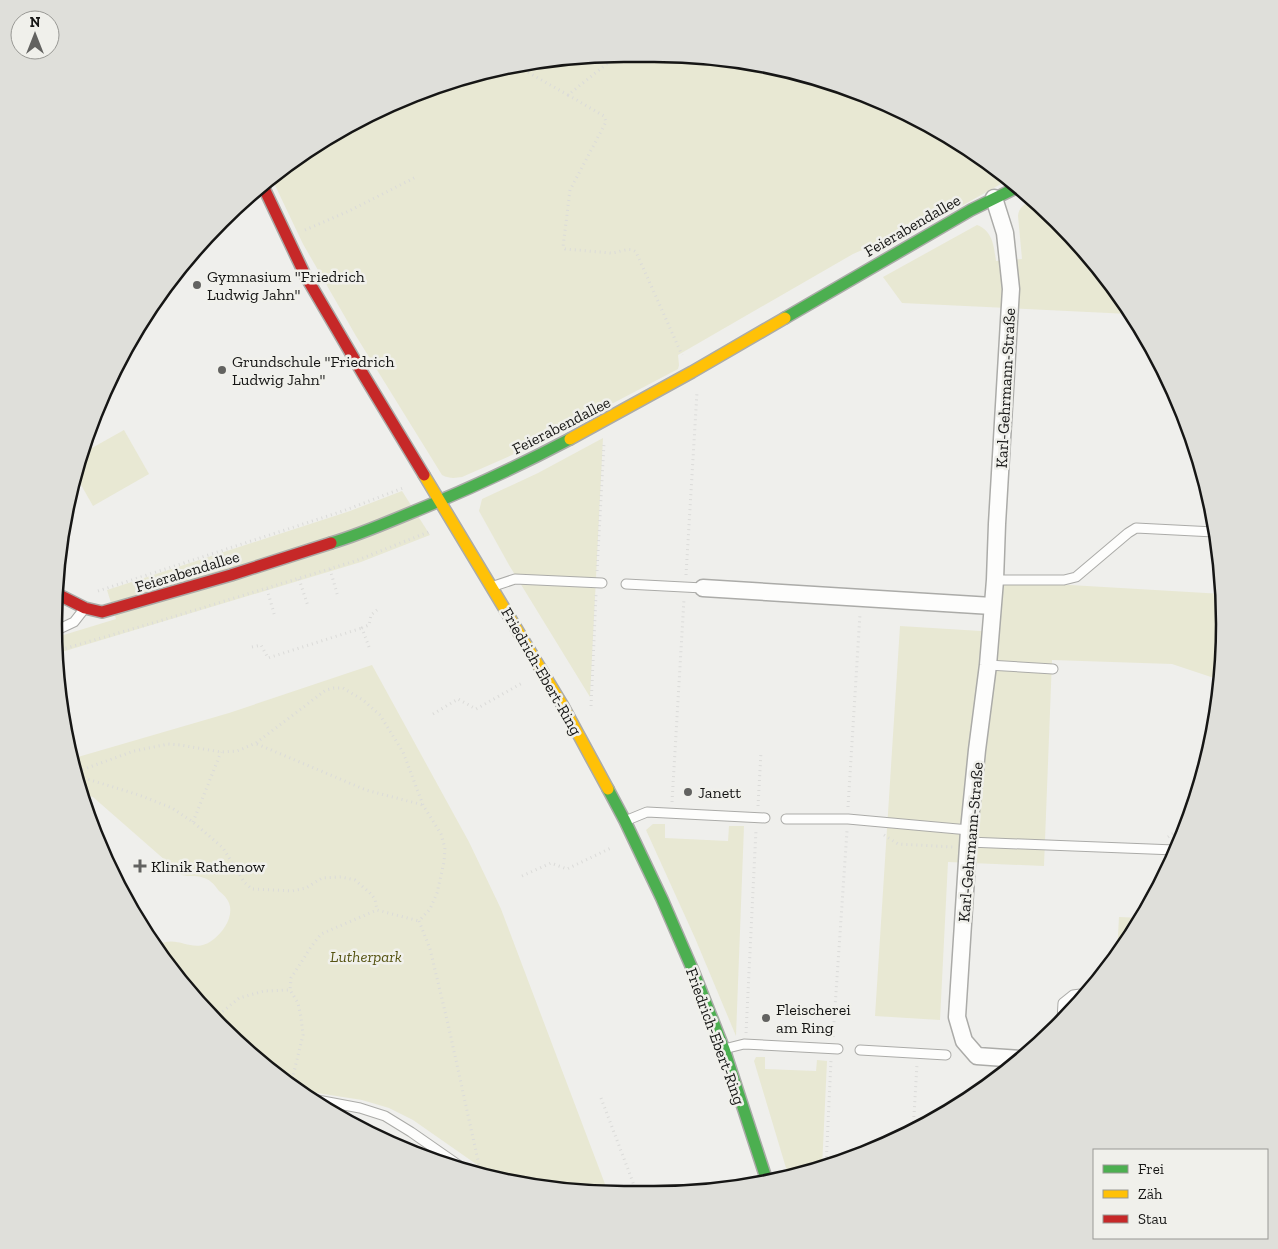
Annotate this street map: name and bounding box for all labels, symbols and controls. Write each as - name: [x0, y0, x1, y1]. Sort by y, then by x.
- north arrow: [10, 10, 60, 60]
- text: N: [30, 14, 41, 31]
- street label: Feierabendallee: [861, 190, 964, 261]
- place label: Gymnasium "Friedrich Ludwig Jahn": [207, 267, 365, 304]
- marker: Gymnasium "Friedrich Ludwig Jahn": [191, 279, 203, 291]
- street label: Karl-Gehrmann-Straße: [992, 307, 1019, 469]
- place label: Grundschule "Friedrich Ludwig Jahn": [232, 352, 394, 389]
- marker: Grundschule "Friedrich Ludwig Jahn": [216, 364, 228, 376]
- street label: Feierabendallee: [509, 392, 614, 458]
- street label: Feierabendallee: [133, 547, 242, 596]
- street label: Friedrich-Ebert-Ring: [497, 604, 586, 739]
- street label: Karl-Gehrmann-Straße: [954, 761, 987, 923]
- place label: Janett: [698, 783, 741, 802]
- marker: Janett: [682, 786, 694, 798]
- place label: Klinik Rathenow: [151, 857, 266, 876]
- marker: Klinik Rathenow: [133, 859, 147, 873]
- park label: Lutherpark: [330, 947, 402, 966]
- street label: Friedrich-Ebert-Ring: [682, 965, 749, 1108]
- place label: Fleischerei am Ring: [776, 1000, 851, 1037]
- marker: Fleischerei am Ring: [760, 1012, 772, 1024]
- legend: [1093, 1149, 1268, 1239]
- text: Frei: [1138, 1160, 1164, 1178]
- text: Zäh: [1138, 1185, 1163, 1203]
- text: Stau: [1138, 1210, 1168, 1228]

